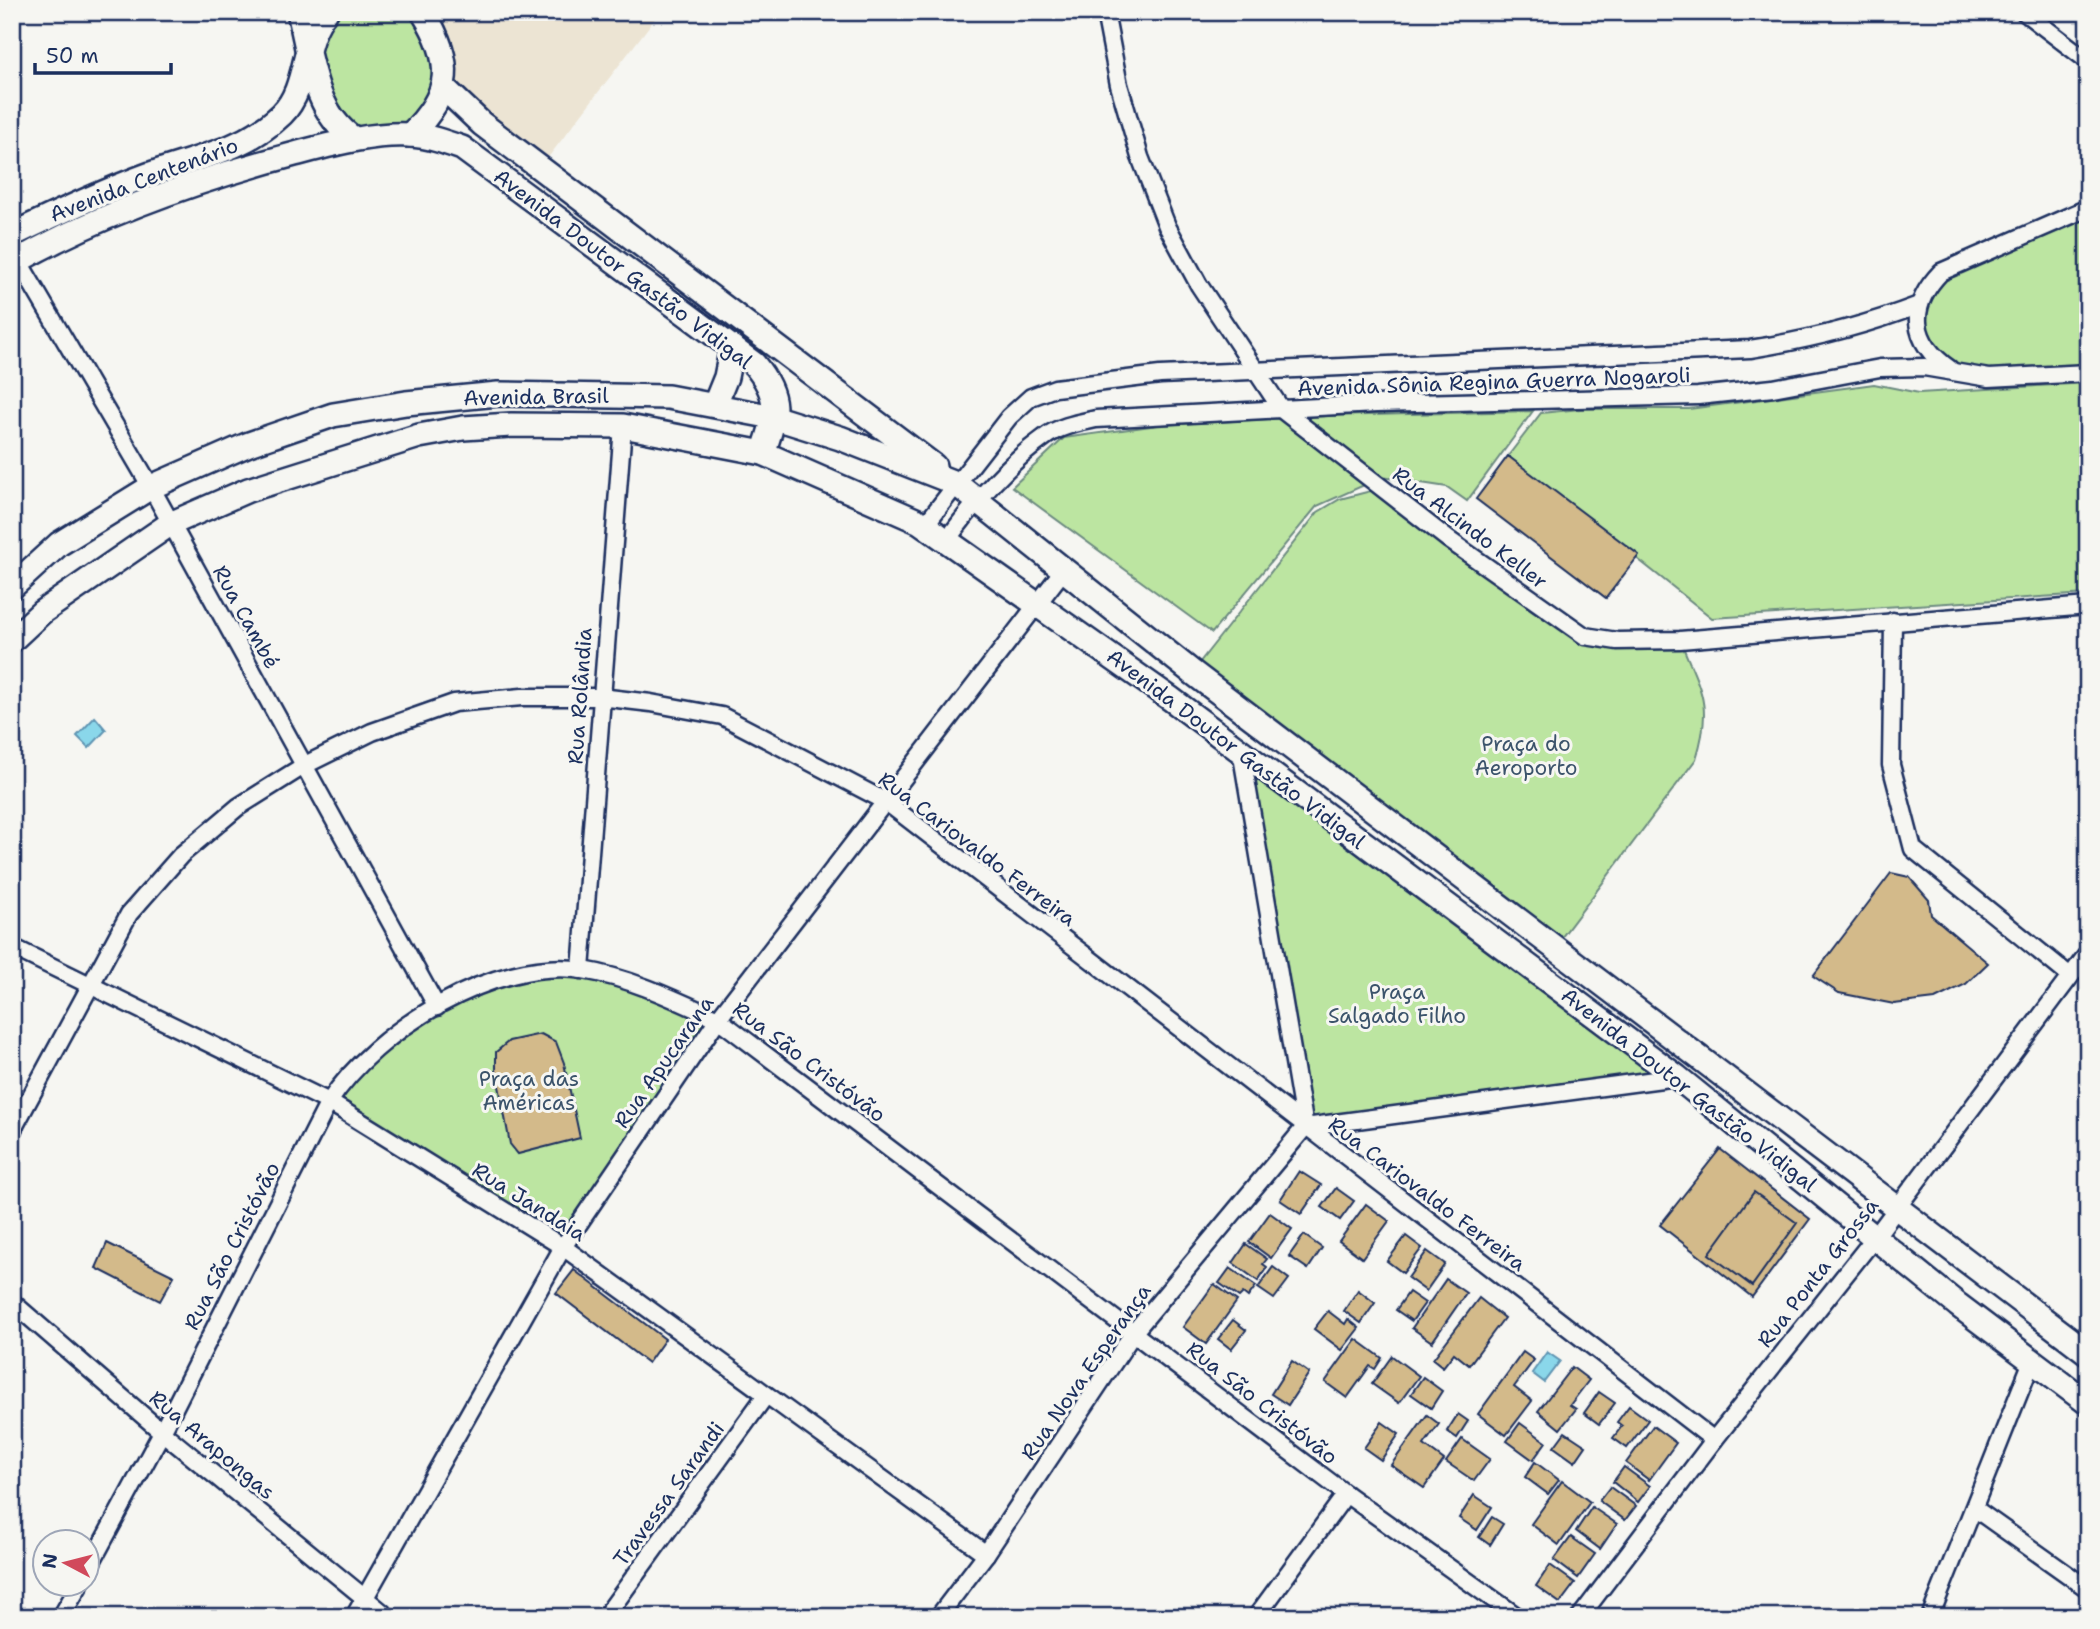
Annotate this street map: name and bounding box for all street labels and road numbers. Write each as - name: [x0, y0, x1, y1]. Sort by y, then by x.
- street label: Avenida Centenário: [46, 131, 242, 229]
- street label: Avenida Doutor Gastão Vidigal: [488, 162, 759, 376]
- street label: Avenida Sônia Regina Guerra Nogaroli: [1297, 361, 1691, 403]
- street label: Avenida Brasil: [463, 382, 610, 412]
- street label: Rua Alcindo Keller: [1387, 460, 1553, 596]
- street label: Rua Cambé: [206, 560, 286, 674]
- street label: Rua Rolândia: [561, 627, 599, 765]
- street label: Avenida Doutor Gastão Vidigal: [1101, 642, 1372, 856]
- street label: Rua Cariovaldo Ferreira: [872, 765, 1082, 933]
- street label: Avenida Doutor Gastão Vidigal: [1555, 981, 1823, 1199]
- street label: Rua Apucarana: [608, 990, 720, 1134]
- street label: Rua São Cristóvão: [727, 995, 891, 1129]
- street label: Rua Cariovaldo Ferreira: [1322, 1110, 1532, 1278]
- street label: Rua Jandaia: [467, 1156, 591, 1248]
- street label: Rua São Cristóvão: [178, 1157, 286, 1335]
- street label: Rua Ponta Grossa: [1751, 1193, 1885, 1353]
- street label: Rua Nova Esperança: [1015, 1278, 1157, 1466]
- street label: Rua São Cristóvão: [1181, 1335, 1343, 1471]
- street label: Rua Arapongas: [143, 1384, 281, 1506]
- street label: Travessa Sarandi: [607, 1416, 731, 1572]

